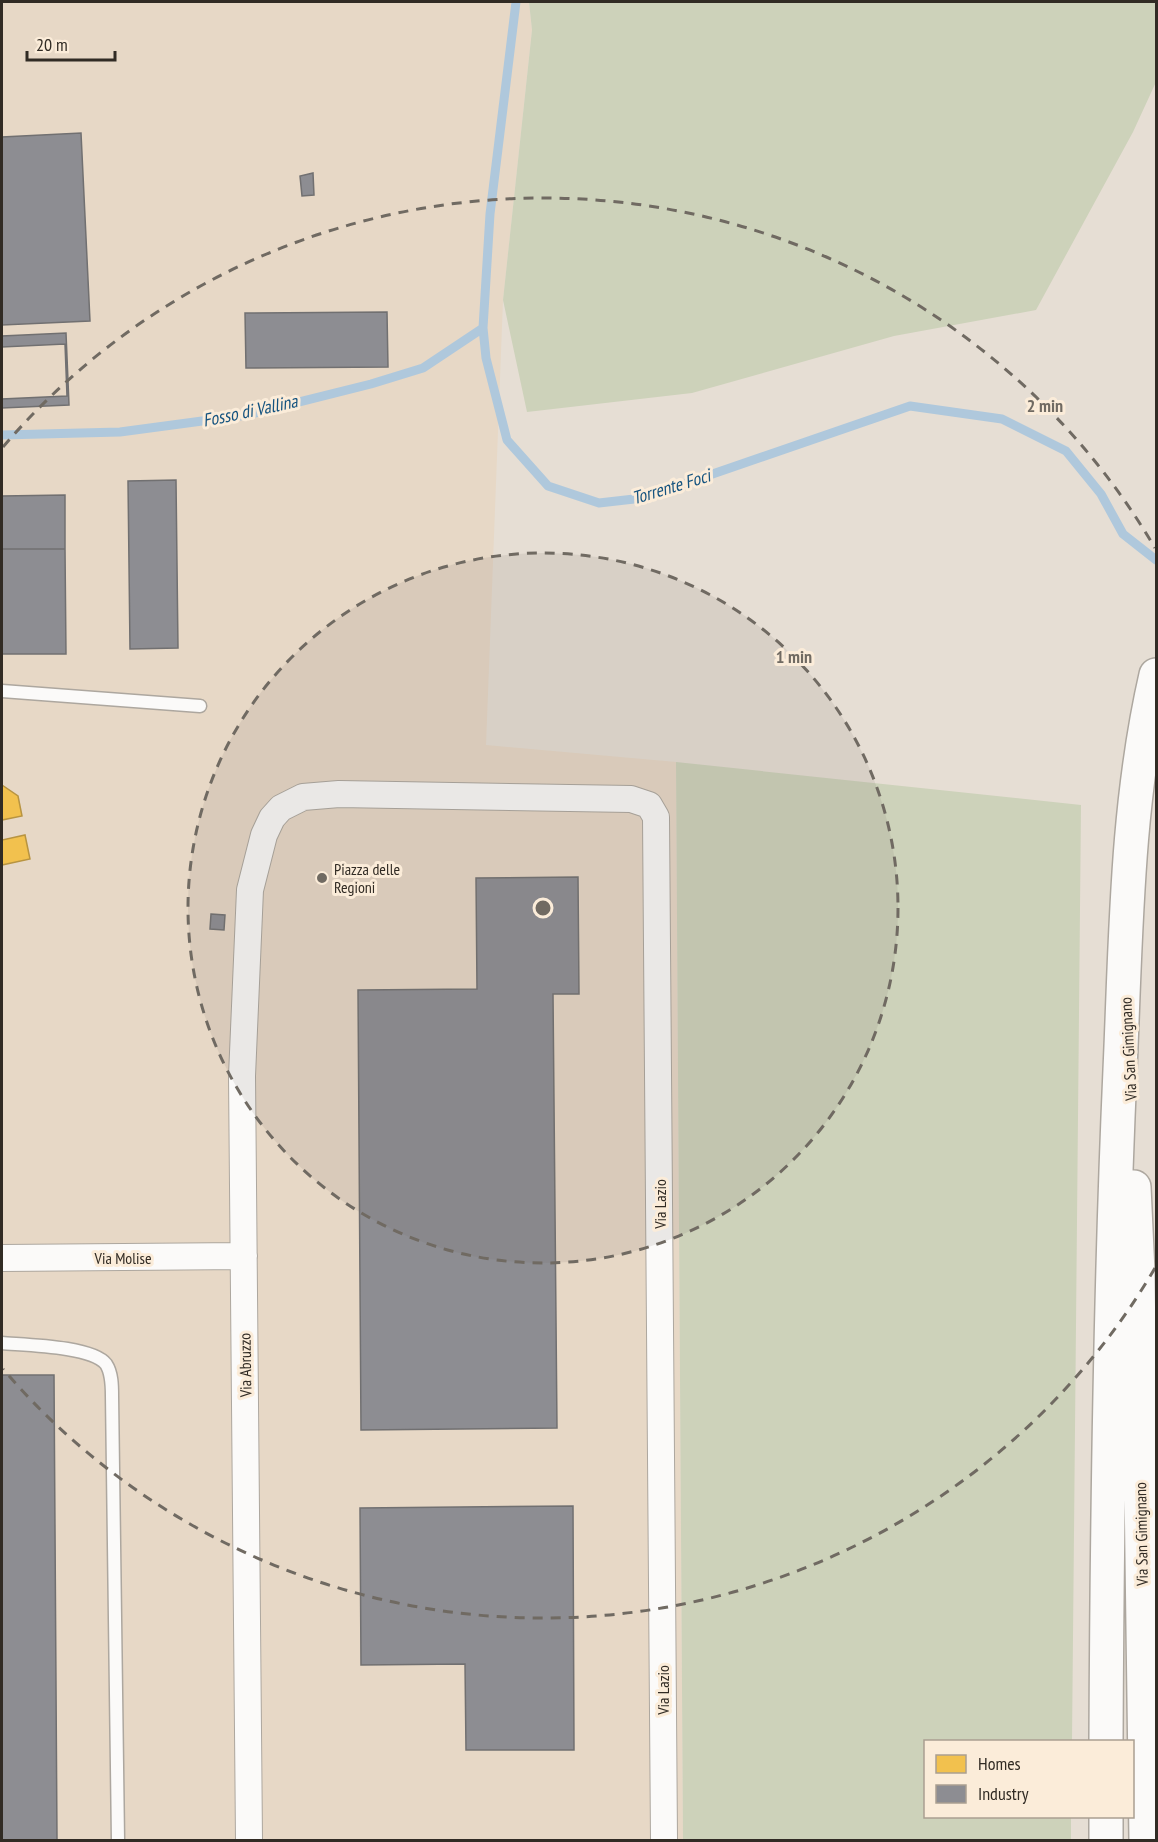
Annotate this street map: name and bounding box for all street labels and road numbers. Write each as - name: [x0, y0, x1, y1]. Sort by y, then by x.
- street label: Via San Gimignano: [1115, 997, 1141, 1102]
- street label: Via Lazio: [650, 1179, 670, 1230]
- street label: Via Molise: [94, 1248, 152, 1268]
- street label: Via Abruzzo: [234, 1333, 256, 1398]
- street label: Via San Gimignano: [1130, 1482, 1152, 1587]
- street label: Via Lazio: [653, 1665, 673, 1716]

